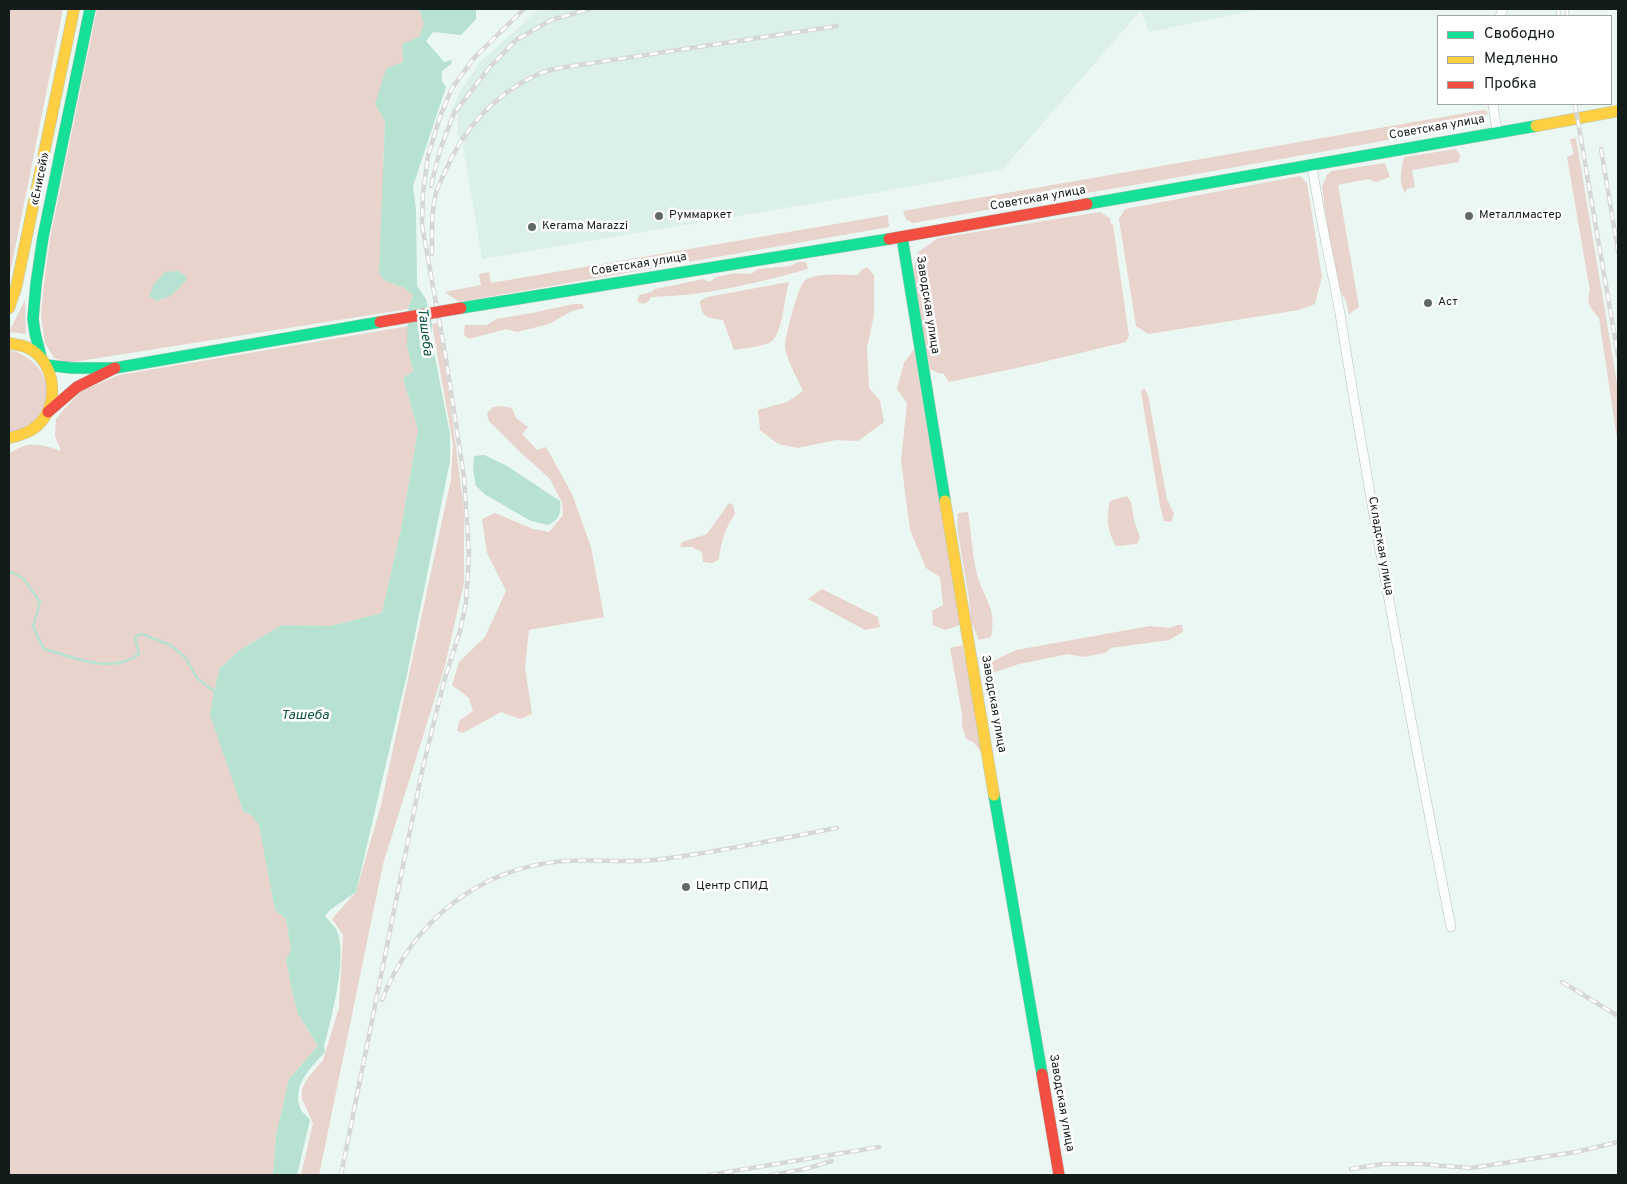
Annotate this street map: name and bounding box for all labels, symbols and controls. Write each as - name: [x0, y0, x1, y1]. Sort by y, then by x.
- legend: [1437, 15, 1612, 105]
- text: Свободно: [1484, 25, 1555, 44]
- text: Медленно: [1484, 50, 1558, 69]
- text: Пробка: [1484, 75, 1536, 94]
- street label: Советская улица: [1388, 113, 1486, 143]
- street label: «Енисей»: [28, 151, 54, 207]
- street label: Советская улица: [989, 184, 1087, 214]
- place label: Руммаркет: [669, 209, 732, 223]
- place label: Металлмастер: [1479, 209, 1561, 223]
- marker: Руммаркет: [653, 210, 665, 222]
- marker: Металлмастер: [1463, 210, 1475, 222]
- place label: Kerama Marazzi: [542, 220, 628, 234]
- marker: Kerama Marazzi: [526, 221, 538, 233]
- street label: Советская улица: [590, 250, 688, 280]
- street label: Заводская улица: [912, 255, 942, 355]
- place label: Аст: [1438, 296, 1458, 310]
- marker: Аст: [1422, 297, 1434, 309]
- water label: Ташеба: [413, 307, 435, 357]
- street label: Складская улица: [1364, 496, 1396, 596]
- street label: Заводская улица: [977, 654, 1009, 754]
- water label: Ташеба: [281, 708, 329, 724]
- place label: Центр СПИД: [696, 880, 768, 894]
- marker: Центр СПИД: [680, 881, 692, 893]
- street label: Заводская улица: [1045, 1053, 1077, 1153]

